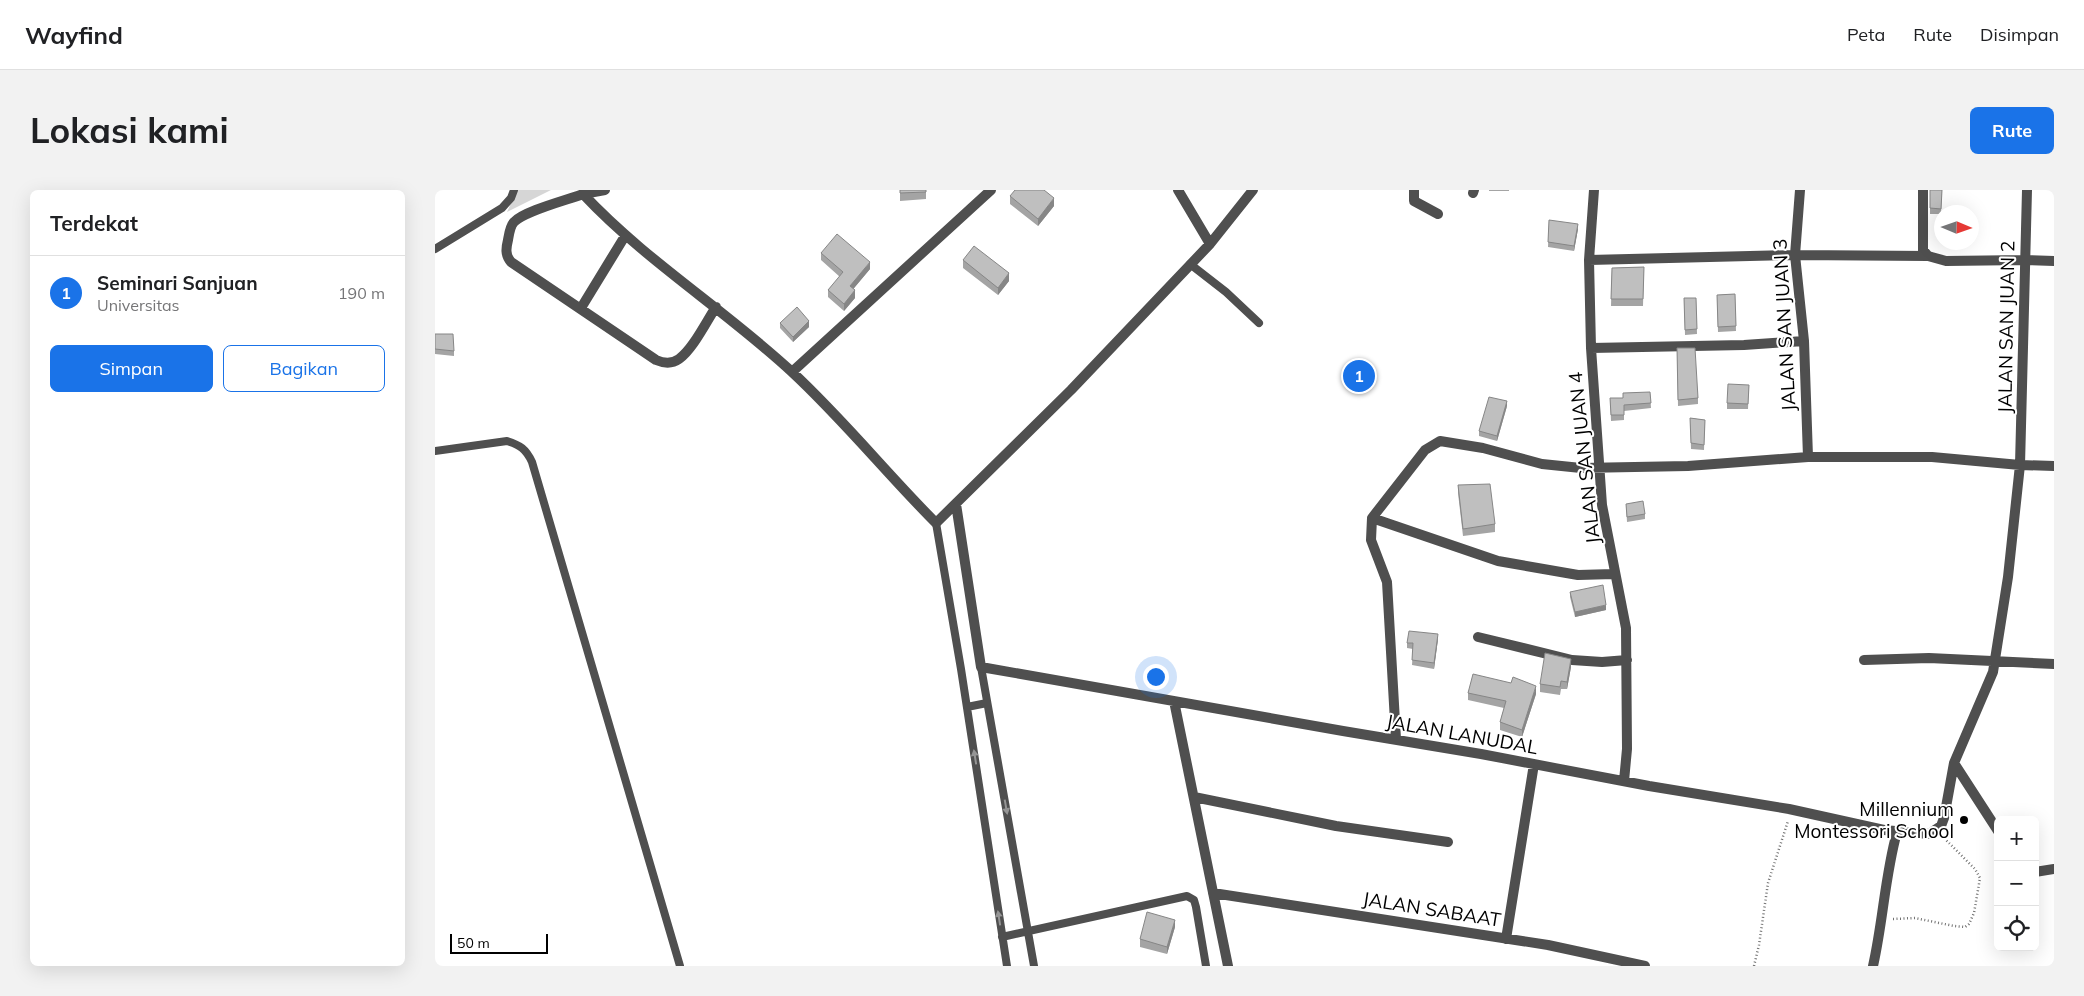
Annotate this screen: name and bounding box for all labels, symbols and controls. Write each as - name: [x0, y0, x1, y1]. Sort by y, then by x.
- text: Wayfind: [25, 20, 123, 50]
- text: Peta: [1847, 23, 1885, 46]
- text: Rute: [1913, 23, 1952, 46]
- text: Disimpan: [1980, 23, 2059, 46]
- button: Rute: [1970, 107, 2054, 154]
- text: Lokasi kami: [30, 108, 229, 152]
- north arrow: [1934, 205, 1979, 250]
- text: Terdekat: [50, 210, 138, 236]
- street label: JALAN SAN JUAN 3: [1767, 238, 1801, 412]
- street label: JALAN SAN JUAN 2: [1992, 240, 2020, 414]
- text: Seminari Sanjuan: [97, 271, 258, 295]
- text: 1: [61, 283, 71, 303]
- text: 190 m: [338, 283, 385, 303]
- text: Universitas: [97, 295, 180, 315]
- button: Simpan: [50, 345, 213, 392]
- button: Bagikan: [223, 345, 385, 392]
- pin: 1: [1343, 357, 1375, 395]
- street label: JALAN SAN JUAN 4: [1563, 371, 1605, 545]
- your location: [1143, 664, 1169, 690]
- street label: JALAN LANUDAL: [1384, 709, 1540, 759]
- one-way arrow: [970, 749, 978, 765]
- place label: Millennium Montessori School: [1794, 797, 1954, 843]
- one-way arrow: [1002, 800, 1010, 816]
- marker: Millennium Montessori School: [1958, 814, 1970, 826]
- map controls: [1994, 816, 2039, 951]
- button: +: [1994, 816, 2039, 861]
- button: −: [1994, 861, 2039, 906]
- street label: JALAN SABAAT: [1361, 886, 1503, 932]
- button: locate: [1994, 906, 2039, 951]
- one-way arrow: [995, 910, 1003, 926]
- scale bar: [450, 931, 547, 954]
- text: 50 m: [457, 934, 490, 952]

